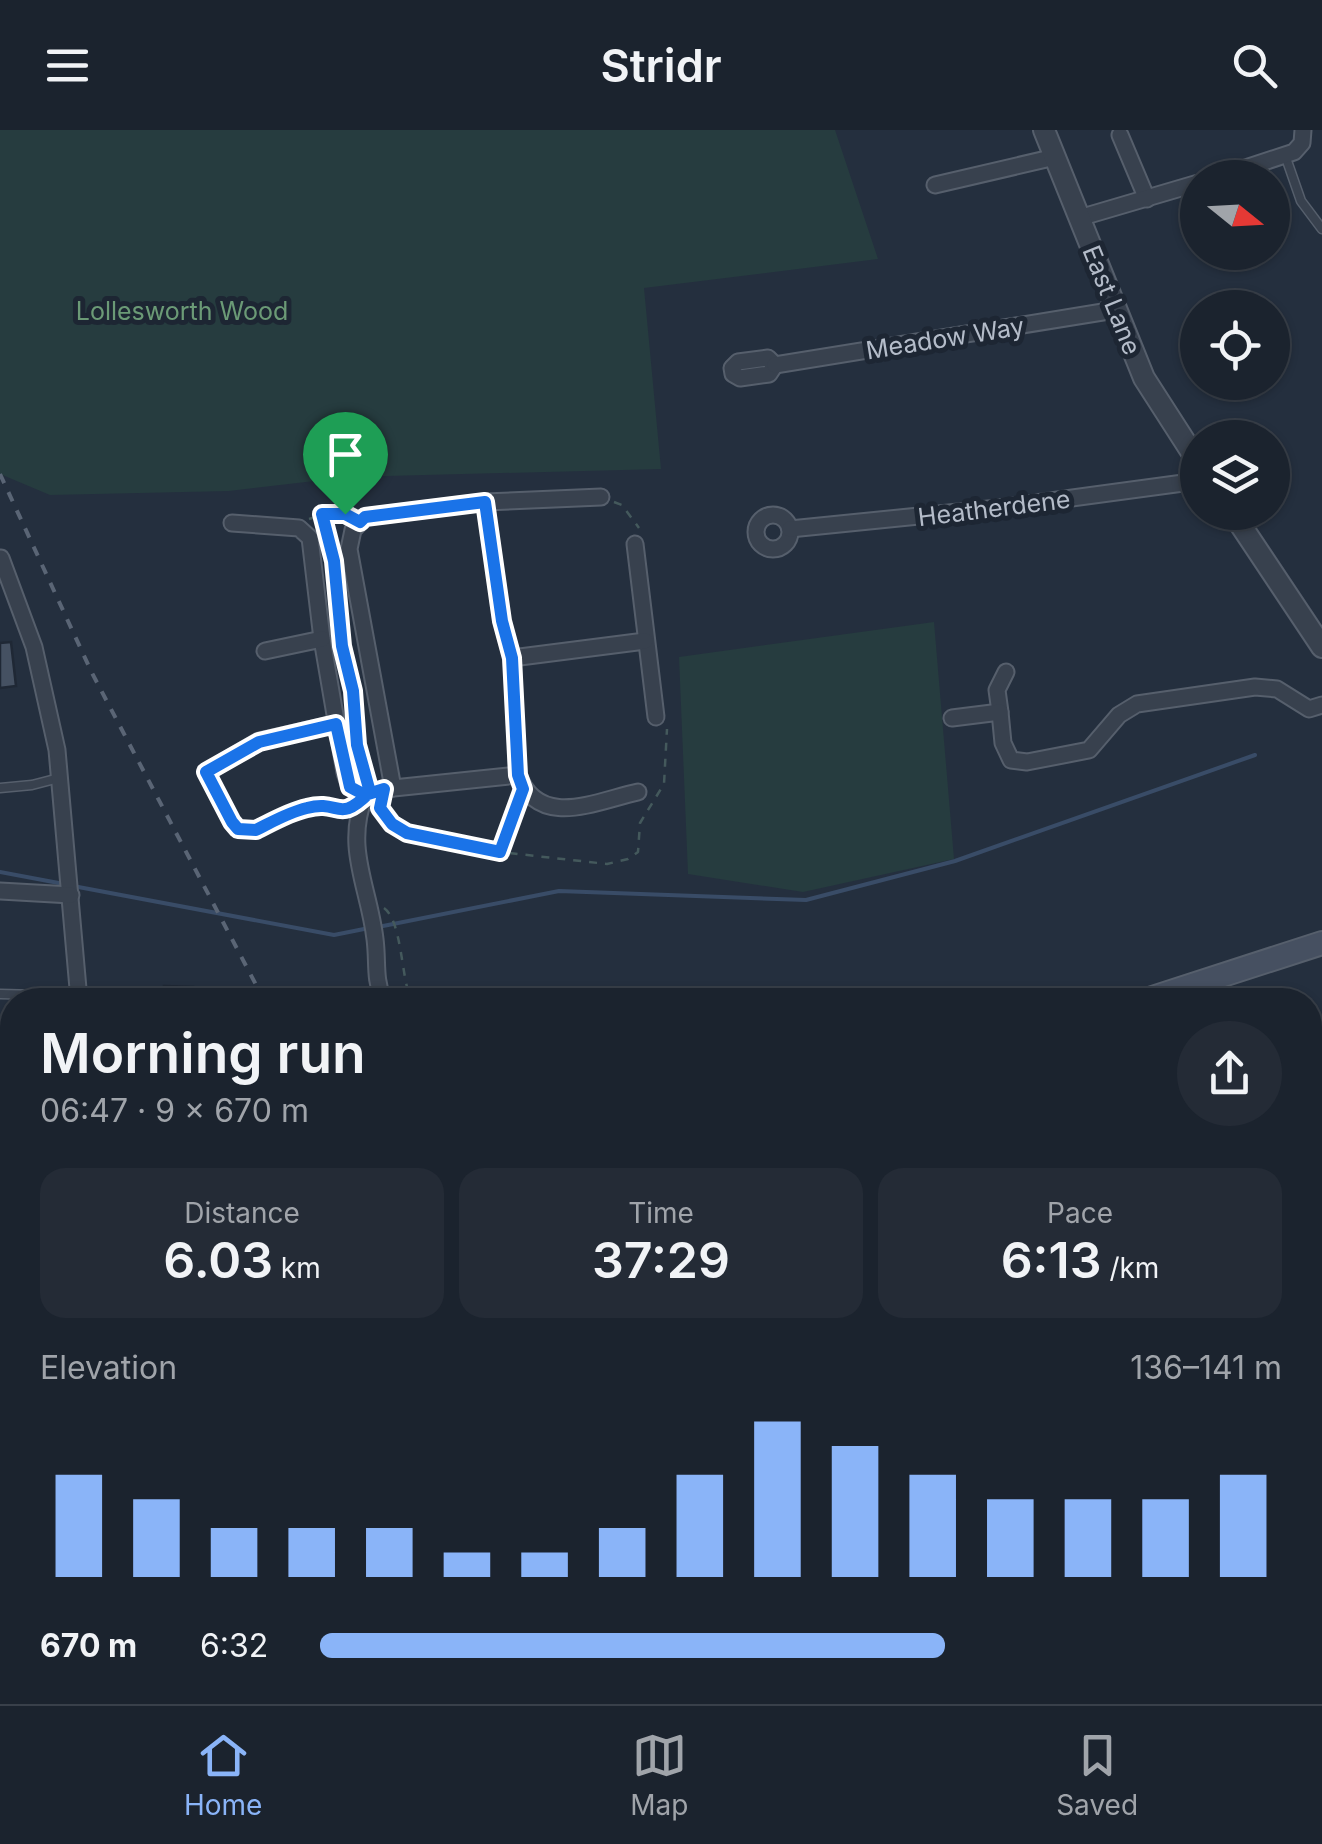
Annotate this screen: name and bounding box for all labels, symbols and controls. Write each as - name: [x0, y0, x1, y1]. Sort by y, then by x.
- icon: menu: [40, 38, 95, 93]
- text: Stridr: [600, 38, 722, 93]
- icon: search: [1227, 38, 1282, 93]
- north arrow: [1180, 160, 1290, 270]
- map controls: [1180, 160, 1290, 530]
- street label: East Lane: [1077, 241, 1147, 359]
- button: locate: [1180, 290, 1290, 400]
- park label: Lollesworth Wood: [76, 296, 288, 326]
- street label: Meadow Way: [864, 311, 1026, 365]
- pin: [303, 412, 388, 515]
- button: layers: [1180, 420, 1290, 530]
- icon: arrive: [318, 427, 373, 482]
- street label: Heatherdene: [916, 484, 1072, 532]
- text: Morning run: [40, 1020, 366, 1086]
- button: share: [1177, 1021, 1282, 1126]
- text: 06:47 · 9 × 670 m: [40, 1091, 309, 1130]
- text: Distance: [184, 1196, 300, 1230]
- text: Time: [628, 1196, 694, 1230]
- text: Pace: [1047, 1196, 1113, 1230]
- text: 6.03: [163, 1230, 273, 1290]
- text: 37:29: [592, 1230, 730, 1290]
- text: 6:13: [1001, 1230, 1102, 1290]
- text: km: [273, 1251, 321, 1285]
- text: /km: [1102, 1251, 1159, 1285]
- text: Elevation: [40, 1348, 177, 1387]
- text: 136–141 m: [1130, 1348, 1282, 1387]
- text: 670 m: [40, 1626, 137, 1665]
- text: 6:32: [200, 1626, 268, 1665]
- tab: Home: [184, 1728, 262, 1822]
- tab: Map: [630, 1728, 688, 1822]
- tab: Saved: [1056, 1728, 1138, 1822]

